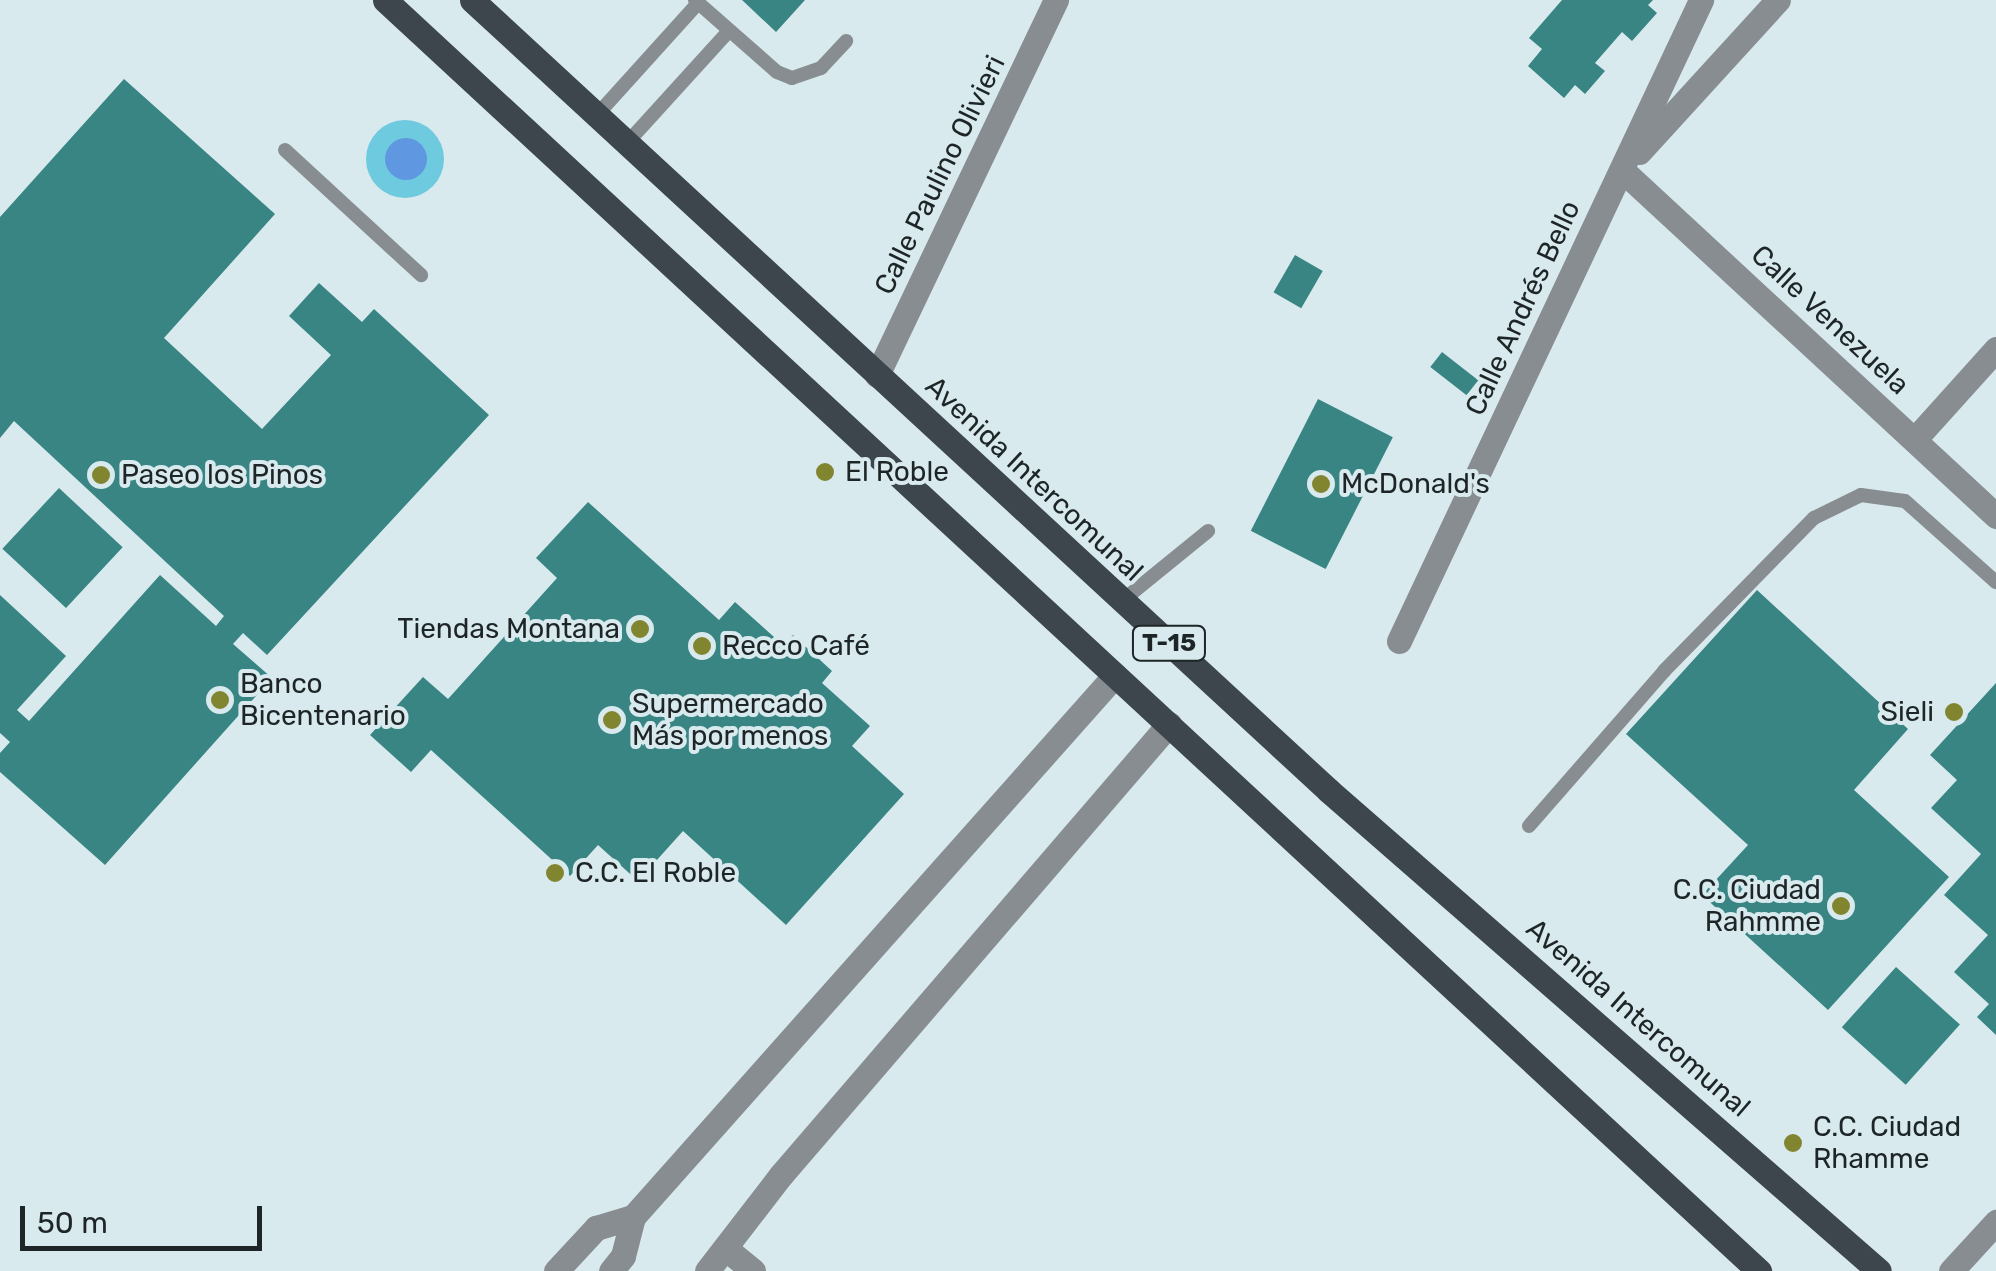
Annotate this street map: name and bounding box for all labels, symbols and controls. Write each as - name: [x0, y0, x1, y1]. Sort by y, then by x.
- street label: Calle Paulino Olivieri: [868, 50, 1012, 300]
- street label: Calle Andrés Bello: [1458, 195, 1588, 421]
- street label: Calle Venezuela: [1744, 238, 1916, 402]
- street label: Avenida Intercomunal: [918, 369, 1150, 589]
- place label: El Roble: [845, 455, 949, 489]
- place label: Paseo los Pinos: [121, 458, 323, 492]
- marker: El Roble: [814, 461, 836, 483]
- marker: Paseo los Pinos: [90, 464, 112, 486]
- place label: McDonald's: [1341, 467, 1490, 501]
- marker: McDonald's: [1310, 473, 1332, 495]
- place label: Tiendas Montana: [397, 612, 620, 646]
- marker: Tiendas Montana: [629, 618, 651, 640]
- road number: T-15: [1132, 623, 1206, 663]
- place label: Recco Café: [722, 629, 870, 663]
- marker: Recco Café: [691, 635, 713, 657]
- place label: Banco Bicentenario: [240, 667, 406, 733]
- place label: Supermercado Más por menos: [632, 687, 829, 753]
- marker: Banco Bicentenario: [209, 689, 231, 711]
- place label: Sieli: [1881, 695, 1934, 729]
- marker: Sieli: [1943, 701, 1965, 723]
- marker: Supermercado Más por menos: [601, 709, 623, 731]
- place label: C.C. El Roble: [575, 856, 736, 890]
- marker: C.C. El Roble: [544, 862, 566, 884]
- place label: C.C. Ciudad Rahmme: [1673, 873, 1821, 939]
- marker: C.C. Ciudad Rahmme: [1830, 895, 1852, 917]
- street label: Avenida Intercomunal: [1519, 912, 1757, 1124]
- place label: C.C. Ciudad Rhamme: [1813, 1110, 1961, 1176]
- marker: C.C. Ciudad Rhamme: [1782, 1132, 1804, 1154]
- scale bar: [25, 1186, 268, 1248]
- text: 50 m: [37, 1205, 108, 1241]

